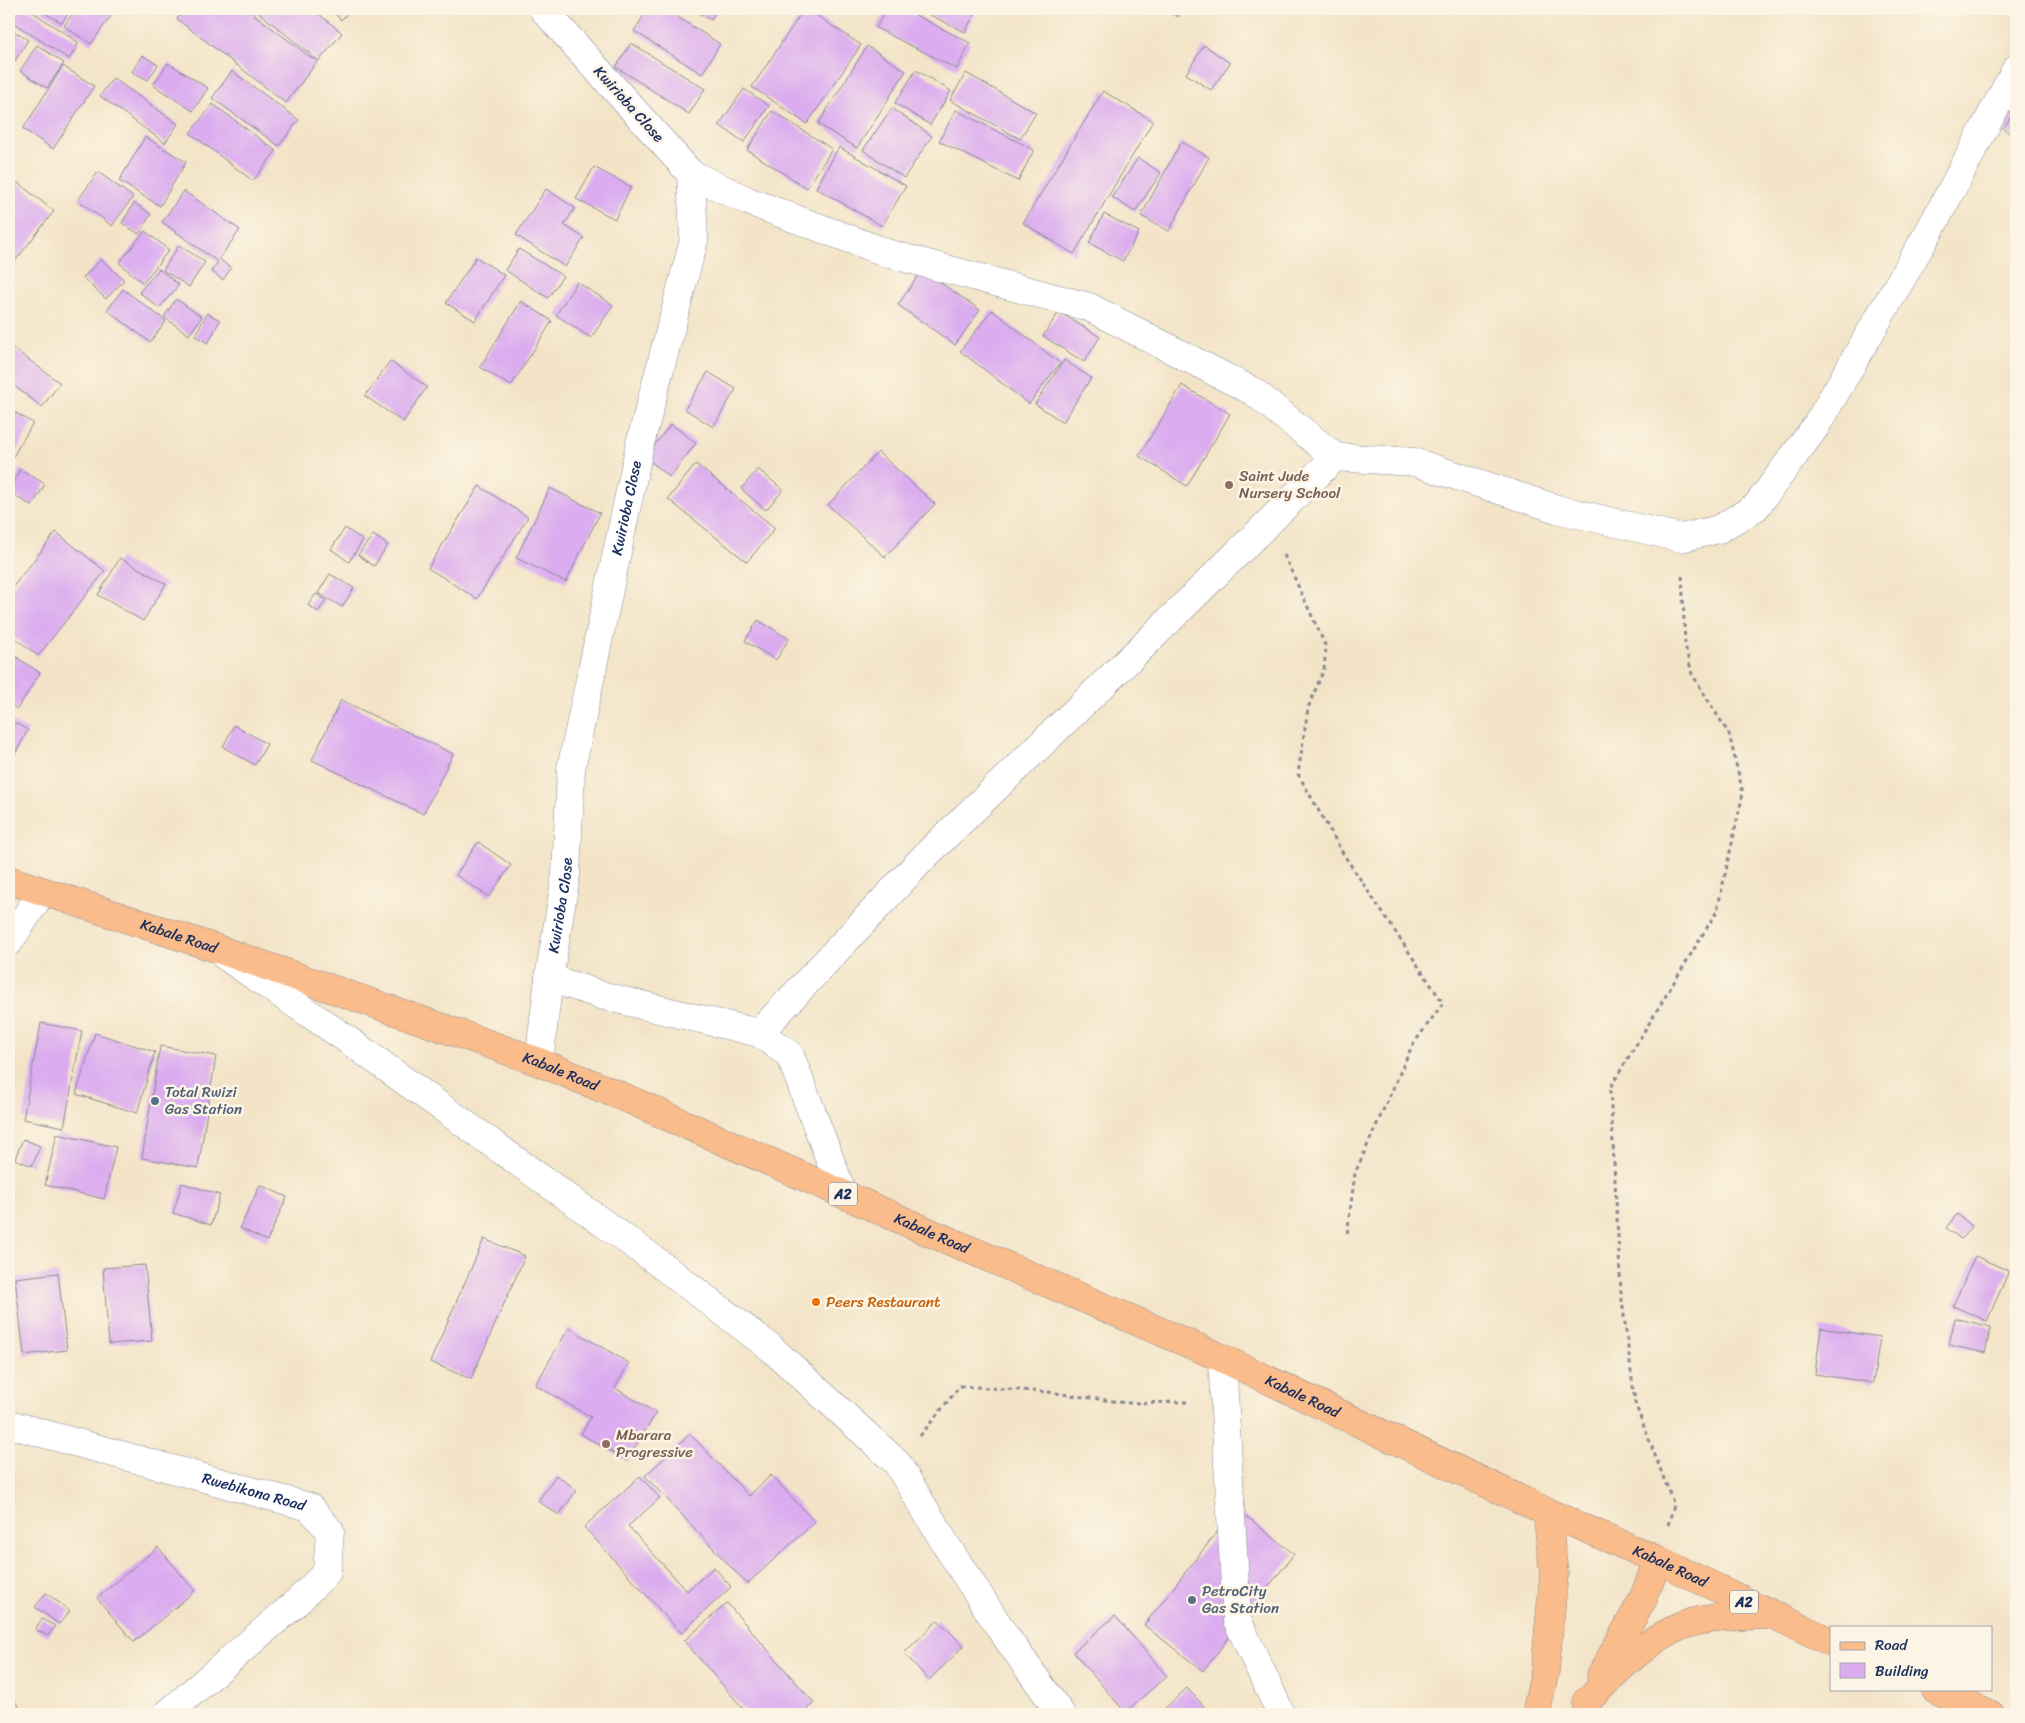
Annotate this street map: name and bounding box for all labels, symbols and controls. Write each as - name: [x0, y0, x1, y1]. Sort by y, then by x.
- street label: Kwirioba Close: [587, 60, 671, 148]
- street label: Kwirioba Close: [604, 458, 649, 558]
- place label: Saint Jude Nursery School: [1239, 463, 1341, 506]
- marker: Saint Jude Nursery School: [1223, 479, 1235, 491]
- street label: Kwirioba Close: [540, 857, 580, 955]
- street label: Kabale Road: [137, 911, 222, 961]
- street label: Kabale Road: [519, 1044, 604, 1099]
- place label: Total Rwizi Gas Station: [165, 1079, 242, 1122]
- marker: Total Rwizi Gas Station: [149, 1095, 161, 1107]
- road number: A2: [829, 1182, 857, 1206]
- street label: Kabale Road: [890, 1205, 975, 1262]
- place label: Peers Restaurant: [826, 1289, 941, 1315]
- marker: Peers Restaurant: [810, 1296, 822, 1308]
- street label: Kabale Road: [1261, 1367, 1345, 1426]
- place label: Mbarara Progressive: [616, 1422, 693, 1465]
- marker: Mbarara Progressive: [600, 1438, 612, 1450]
- street label: Rwebikona Road: [199, 1465, 310, 1519]
- street label: Kabale Road: [1629, 1538, 1713, 1595]
- place label: PetroCity Gas Station: [1202, 1578, 1279, 1621]
- road number: A2: [1730, 1590, 1758, 1614]
- marker: PetroCity Gas Station: [1186, 1594, 1198, 1606]
- legend: [1830, 1626, 1992, 1690]
- text: Road: [1875, 1632, 1908, 1658]
- text: Building: [1875, 1658, 1929, 1684]

